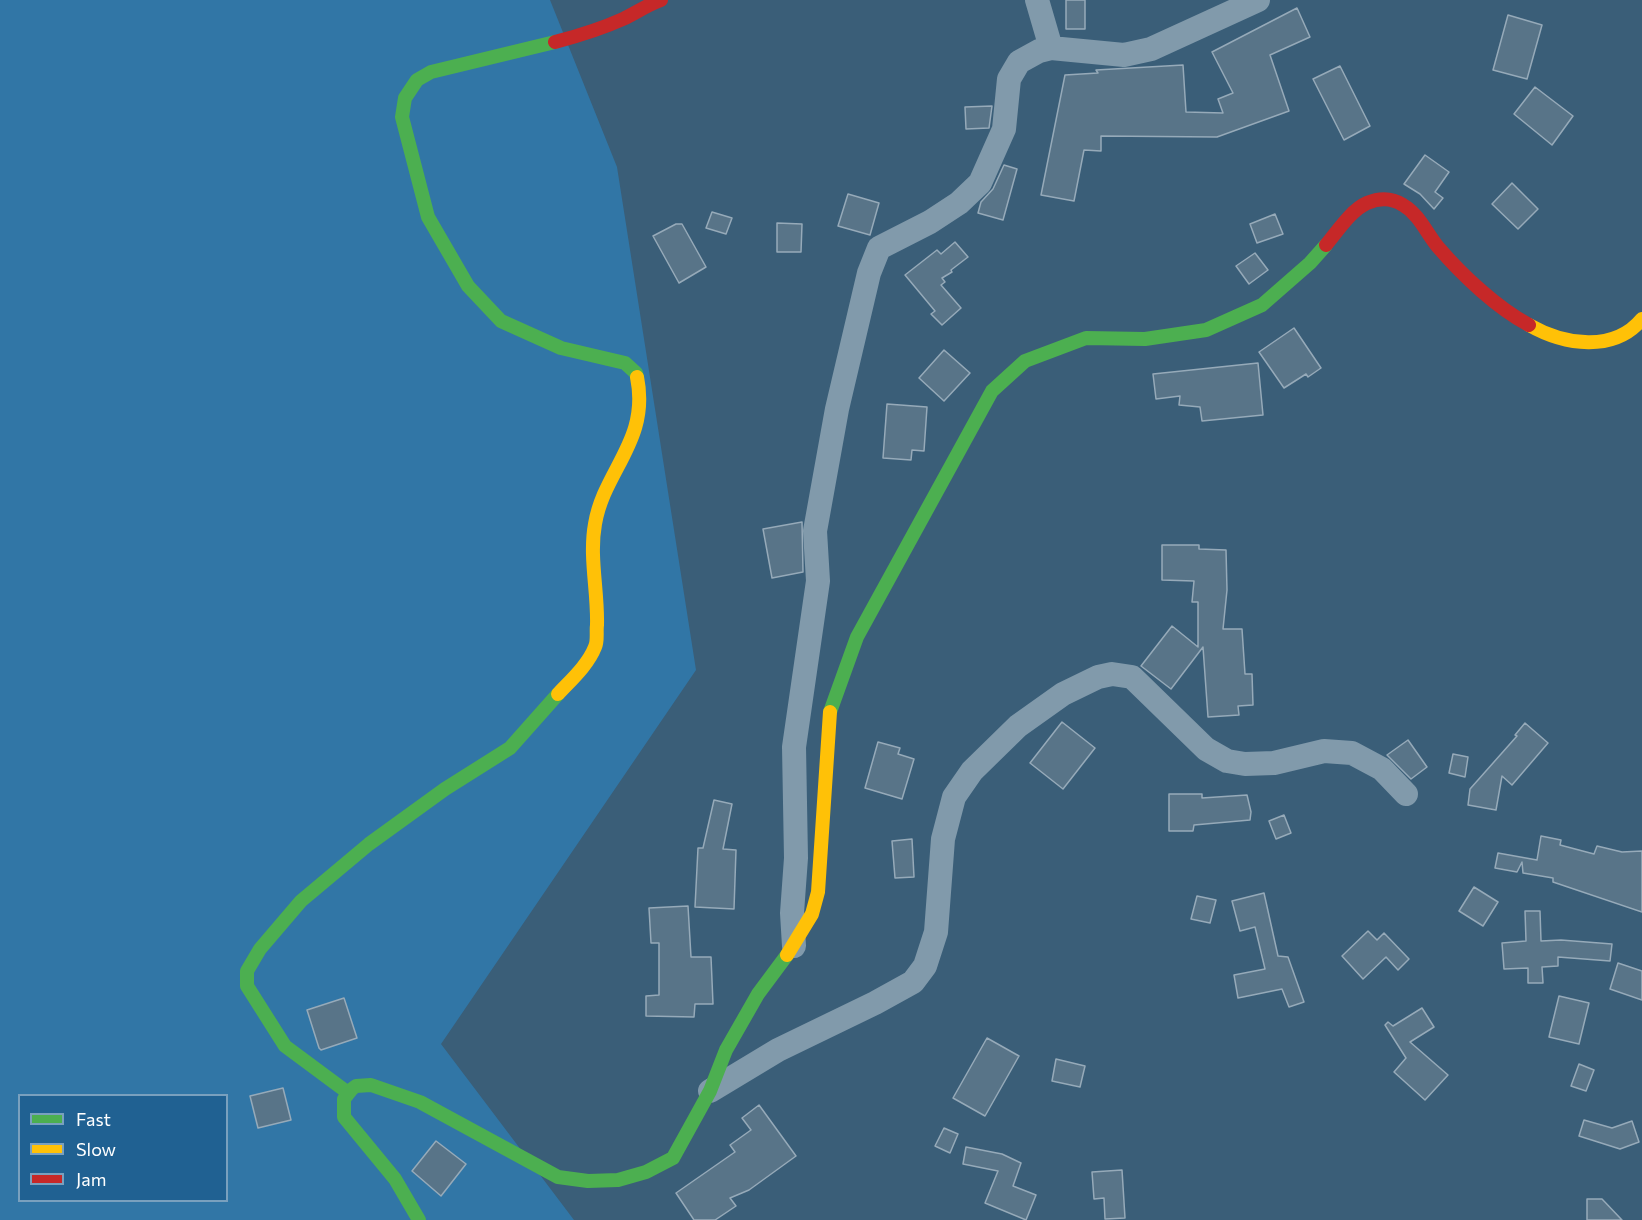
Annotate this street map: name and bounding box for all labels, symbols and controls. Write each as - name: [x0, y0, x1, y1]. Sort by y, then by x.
- legend: [18, 1094, 228, 1202]
- text: Fast: [76, 1108, 111, 1130]
- text: Slow: [76, 1138, 116, 1160]
- text: Jam: [76, 1168, 106, 1190]

